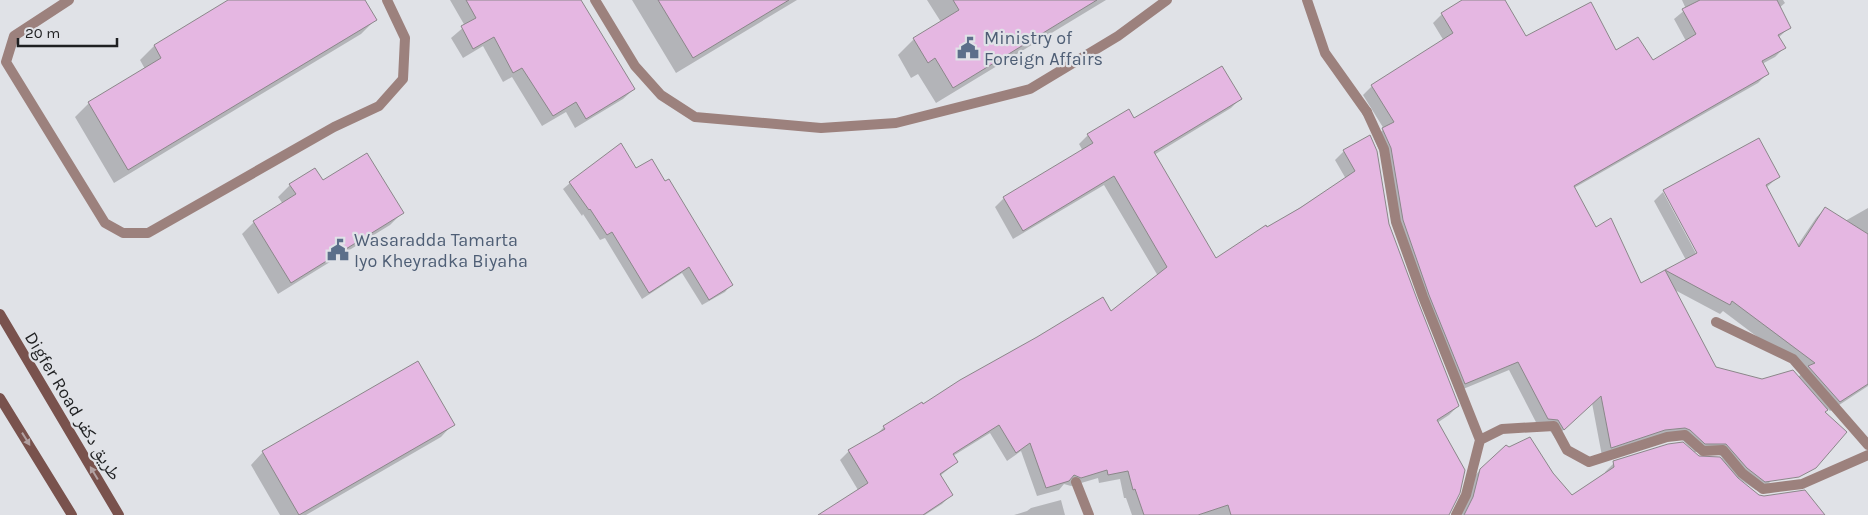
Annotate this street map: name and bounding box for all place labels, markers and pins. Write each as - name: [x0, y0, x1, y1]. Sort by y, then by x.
- place label: Ministry of Foreign Affairs: [984, 27, 1103, 70]
- public building icon: Ministry of Foreign Affairs: [955, 35, 981, 61]
- place label: Wasaradda Tamarta Iyo Kheyradka Biyaha: [354, 229, 528, 272]
- public building icon: Wasaradda Tamarta Iyo Kheyradka Biyaha: [325, 237, 351, 263]

